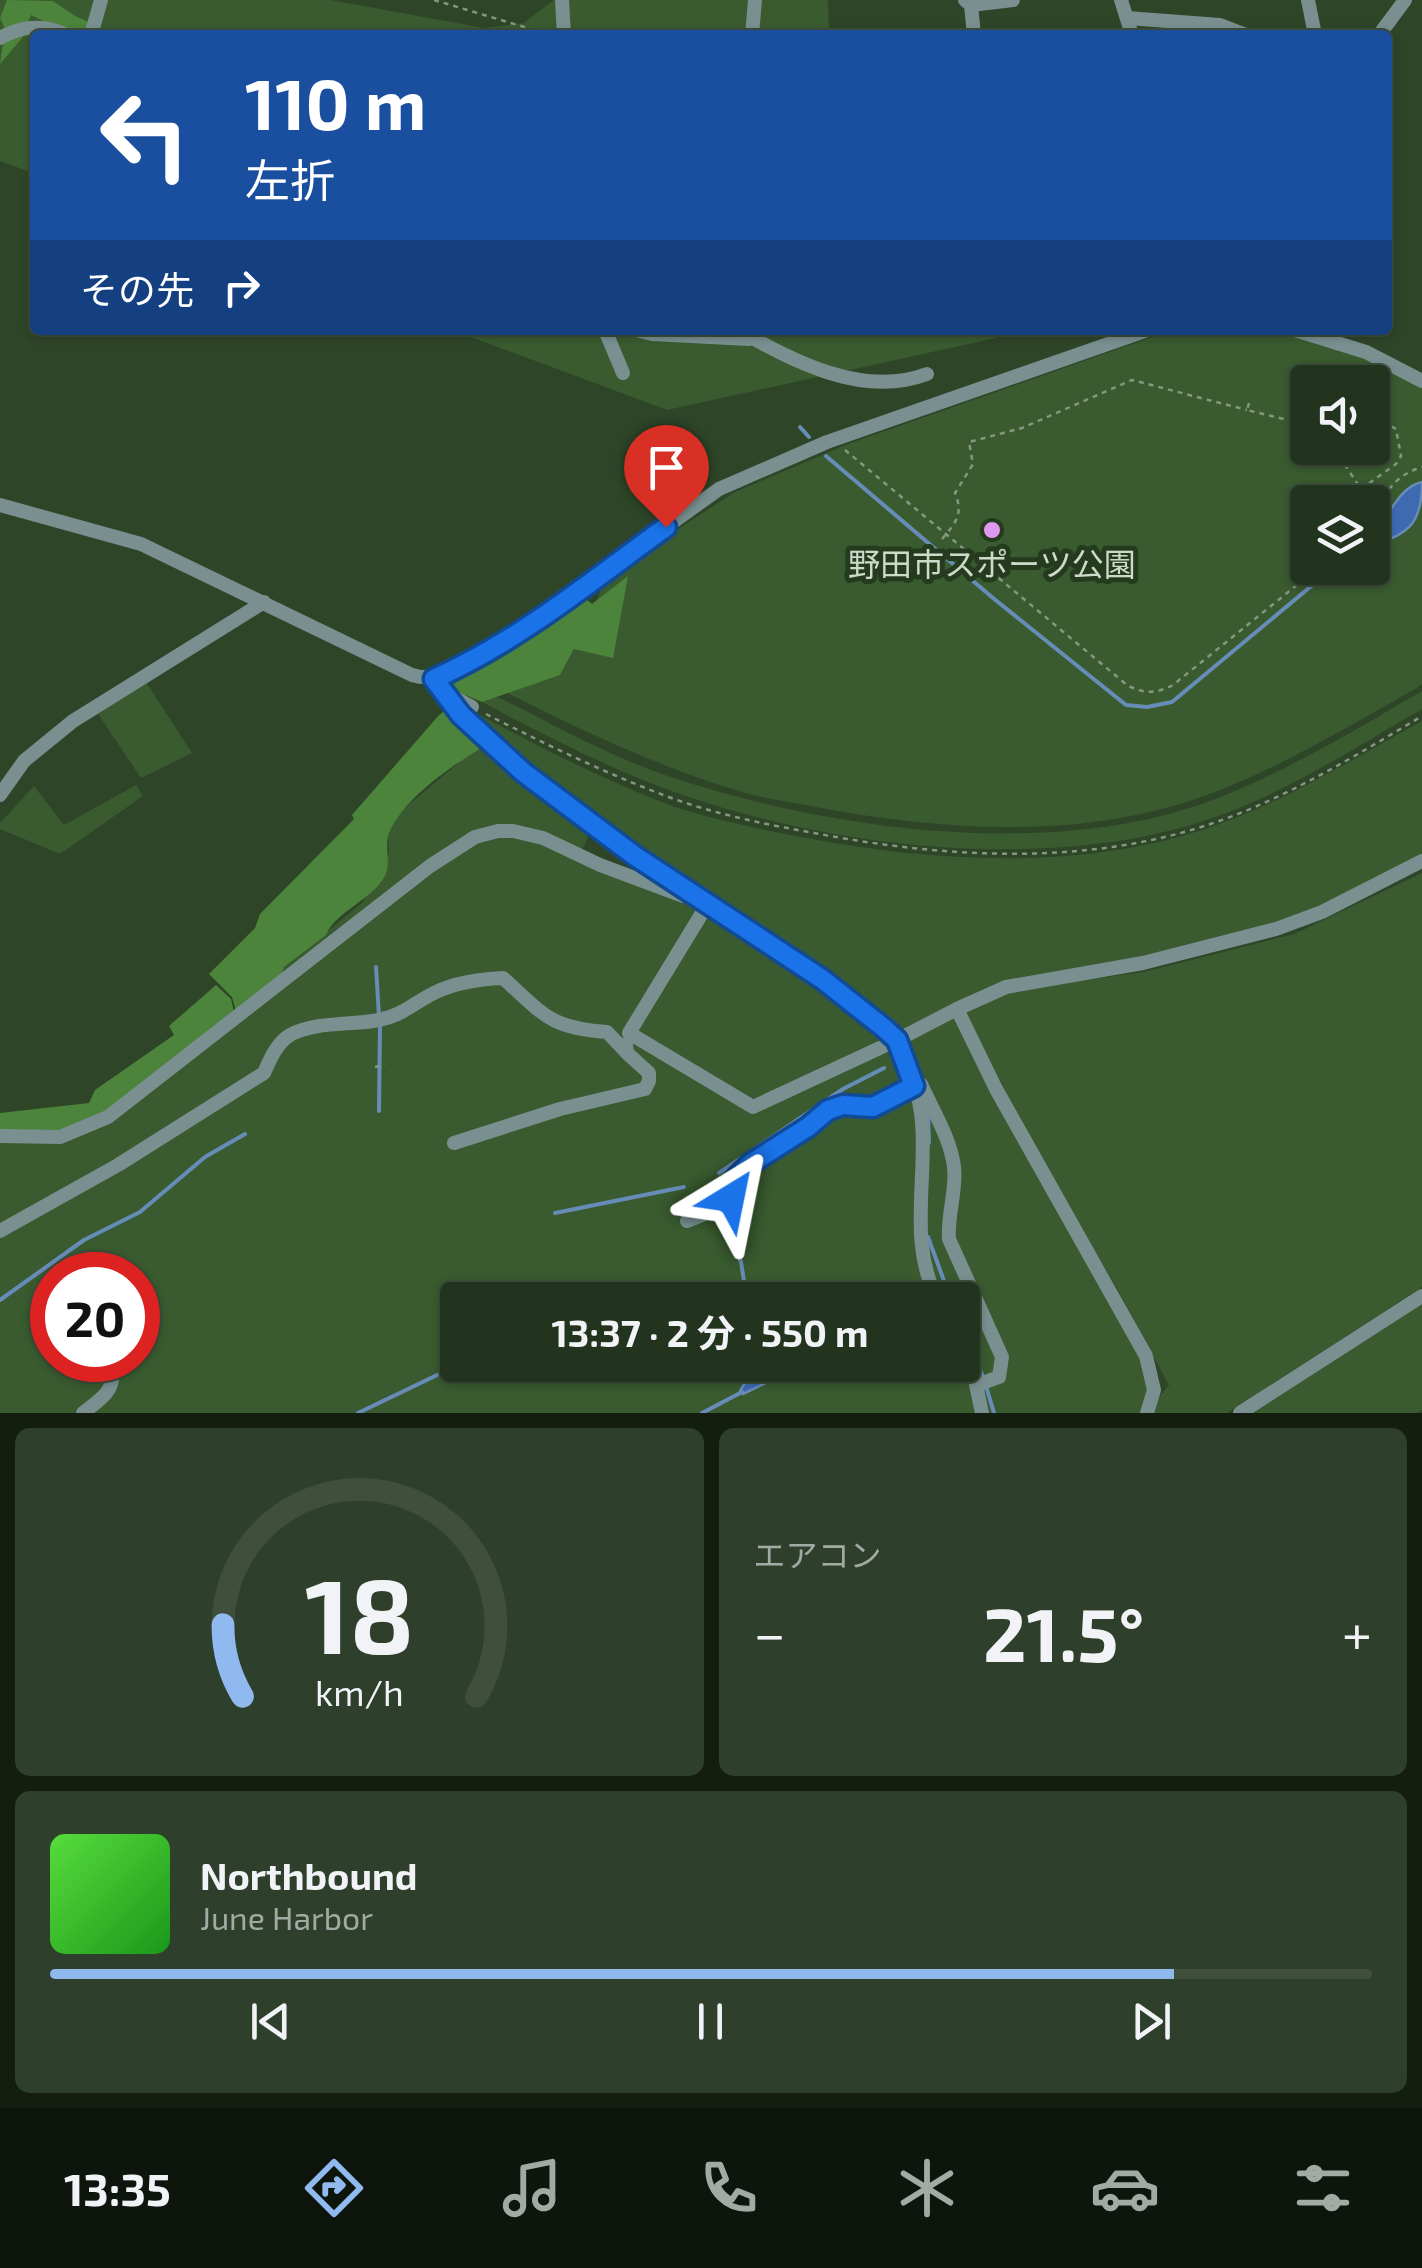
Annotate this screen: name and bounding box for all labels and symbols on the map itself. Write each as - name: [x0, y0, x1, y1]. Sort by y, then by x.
- pin: [624, 425, 709, 528]
- marker: 野田市スポーツ公園: [981, 519, 1003, 541]
- place label: 野田市スポーツ公園: [848, 544, 1136, 582]
- position arrow: [679, 1146, 783, 1250]
- speed limit sign: 20: [30, 1252, 160, 1382]

